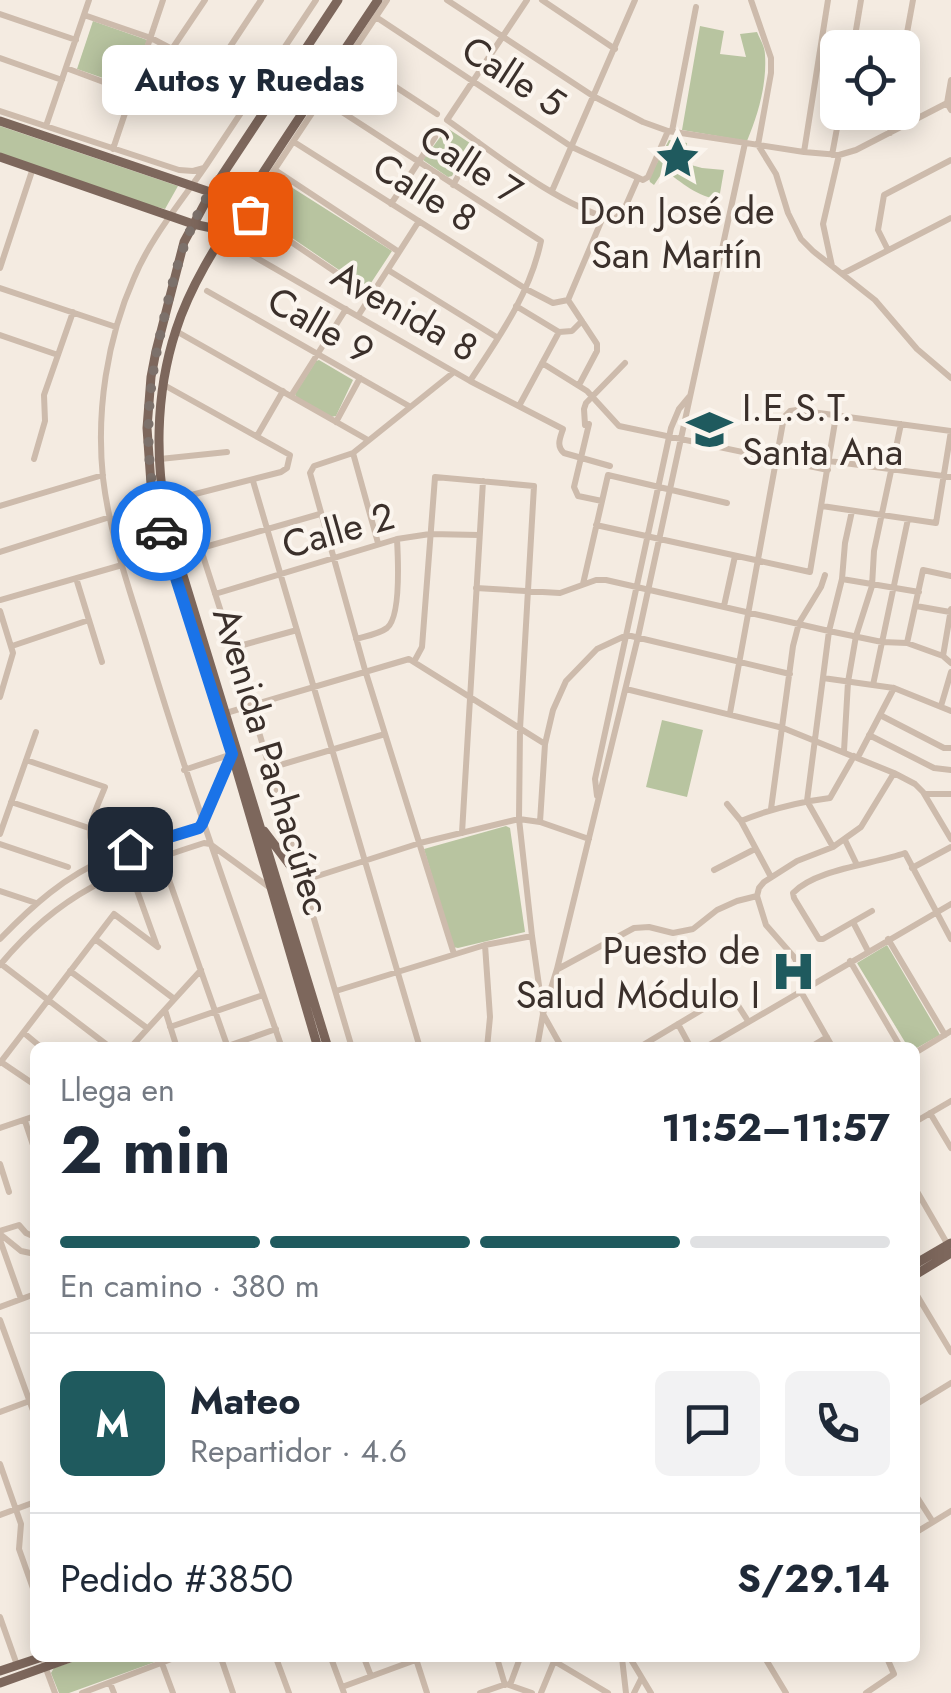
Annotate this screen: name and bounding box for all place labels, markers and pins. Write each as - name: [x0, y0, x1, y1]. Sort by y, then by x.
- callout: Autos y Ruedas: [102, 44, 398, 114]
- place icon: Don José de San Martín: [653, 134, 701, 182]
- pin: [208, 172, 293, 257]
- place label: Don José de San Martín: [579, 183, 775, 282]
- place label: I.E.S.T. Santa Ana: [742, 380, 903, 479]
- school or university icon: I.E.S.T. Santa Ana: [685, 405, 733, 453]
- pin: [88, 807, 173, 892]
- place label: Puesto de Salud Módulo I: [516, 923, 760, 1022]
- hospital icon: Puesto de Salud Módulo I: [769, 948, 817, 996]

